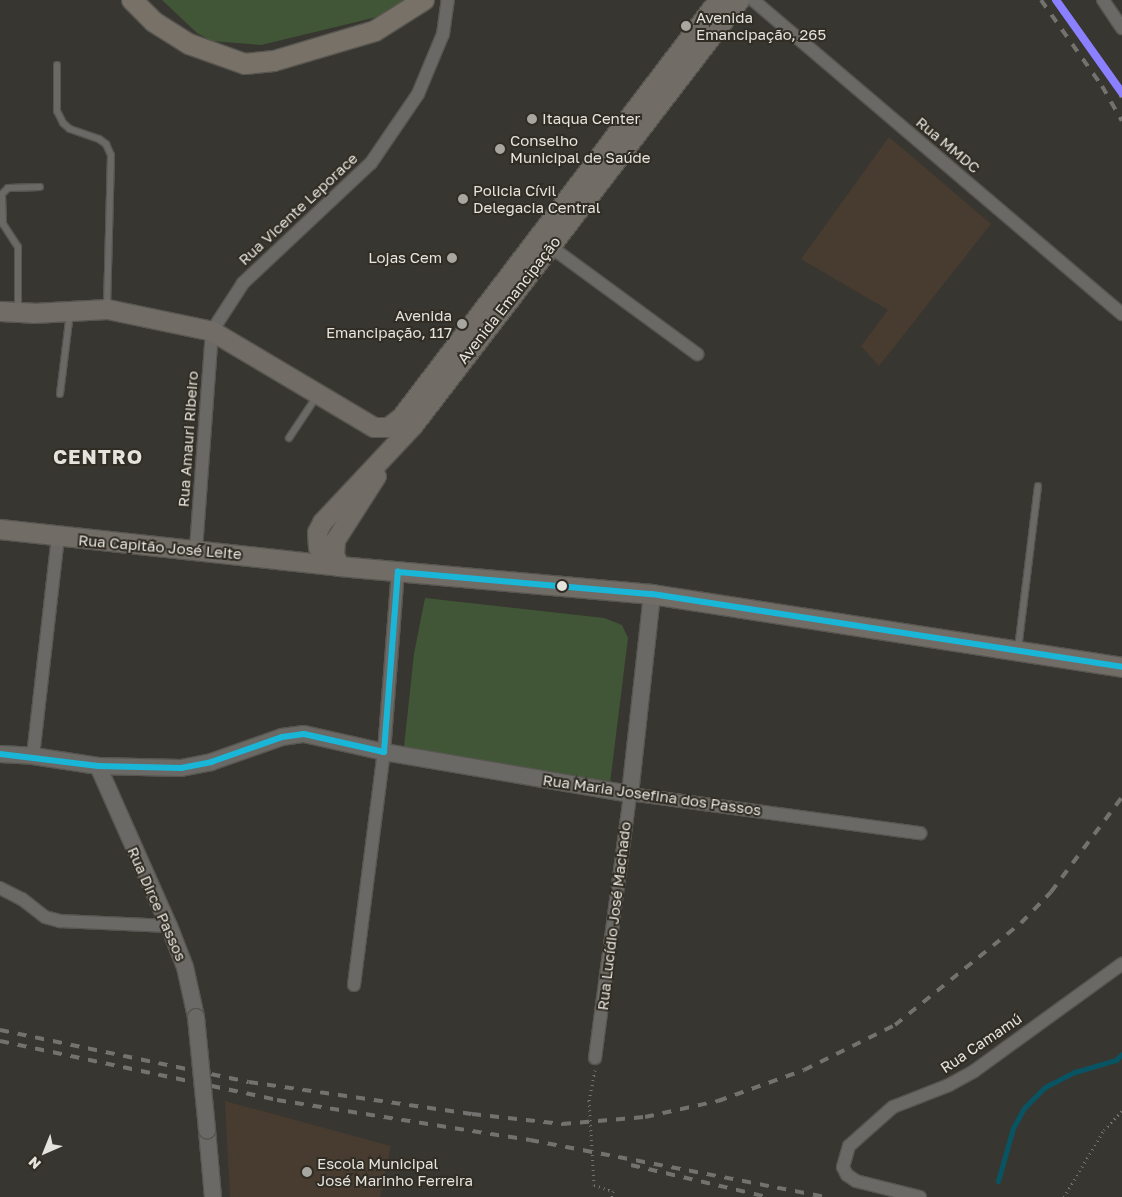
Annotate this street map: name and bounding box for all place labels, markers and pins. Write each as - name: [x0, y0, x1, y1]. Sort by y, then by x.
- place label: Avenida Emancipação, 265: [696, 8, 826, 43]
- marker: Avenida Emancipação, 265: [680, 20, 692, 32]
- place label: Itaqua Center: [542, 110, 640, 128]
- marker: Itaqua Center: [526, 113, 538, 125]
- place label: Conselho Municipal de Saúde: [510, 131, 650, 166]
- marker: Conselho Municipal de Saúde: [494, 143, 506, 155]
- place label: Policia Cívil Delegacia Central: [473, 181, 601, 216]
- marker: Policia Cívil Delegacia Central: [457, 193, 469, 205]
- place label: Lojas Cem: [368, 249, 442, 267]
- marker: Lojas Cem: [446, 252, 458, 264]
- place label: Avenida Emancipação, 117: [326, 306, 452, 341]
- marker: Avenida Emancipação, 117: [456, 318, 468, 330]
- unlabelled marker: [557, 581, 567, 591]
- place label: Escola Municipal José Marinho Ferreira: [317, 1154, 473, 1189]
- marker: Escola Municipal José Marinho Ferreira: [301, 1166, 313, 1178]

